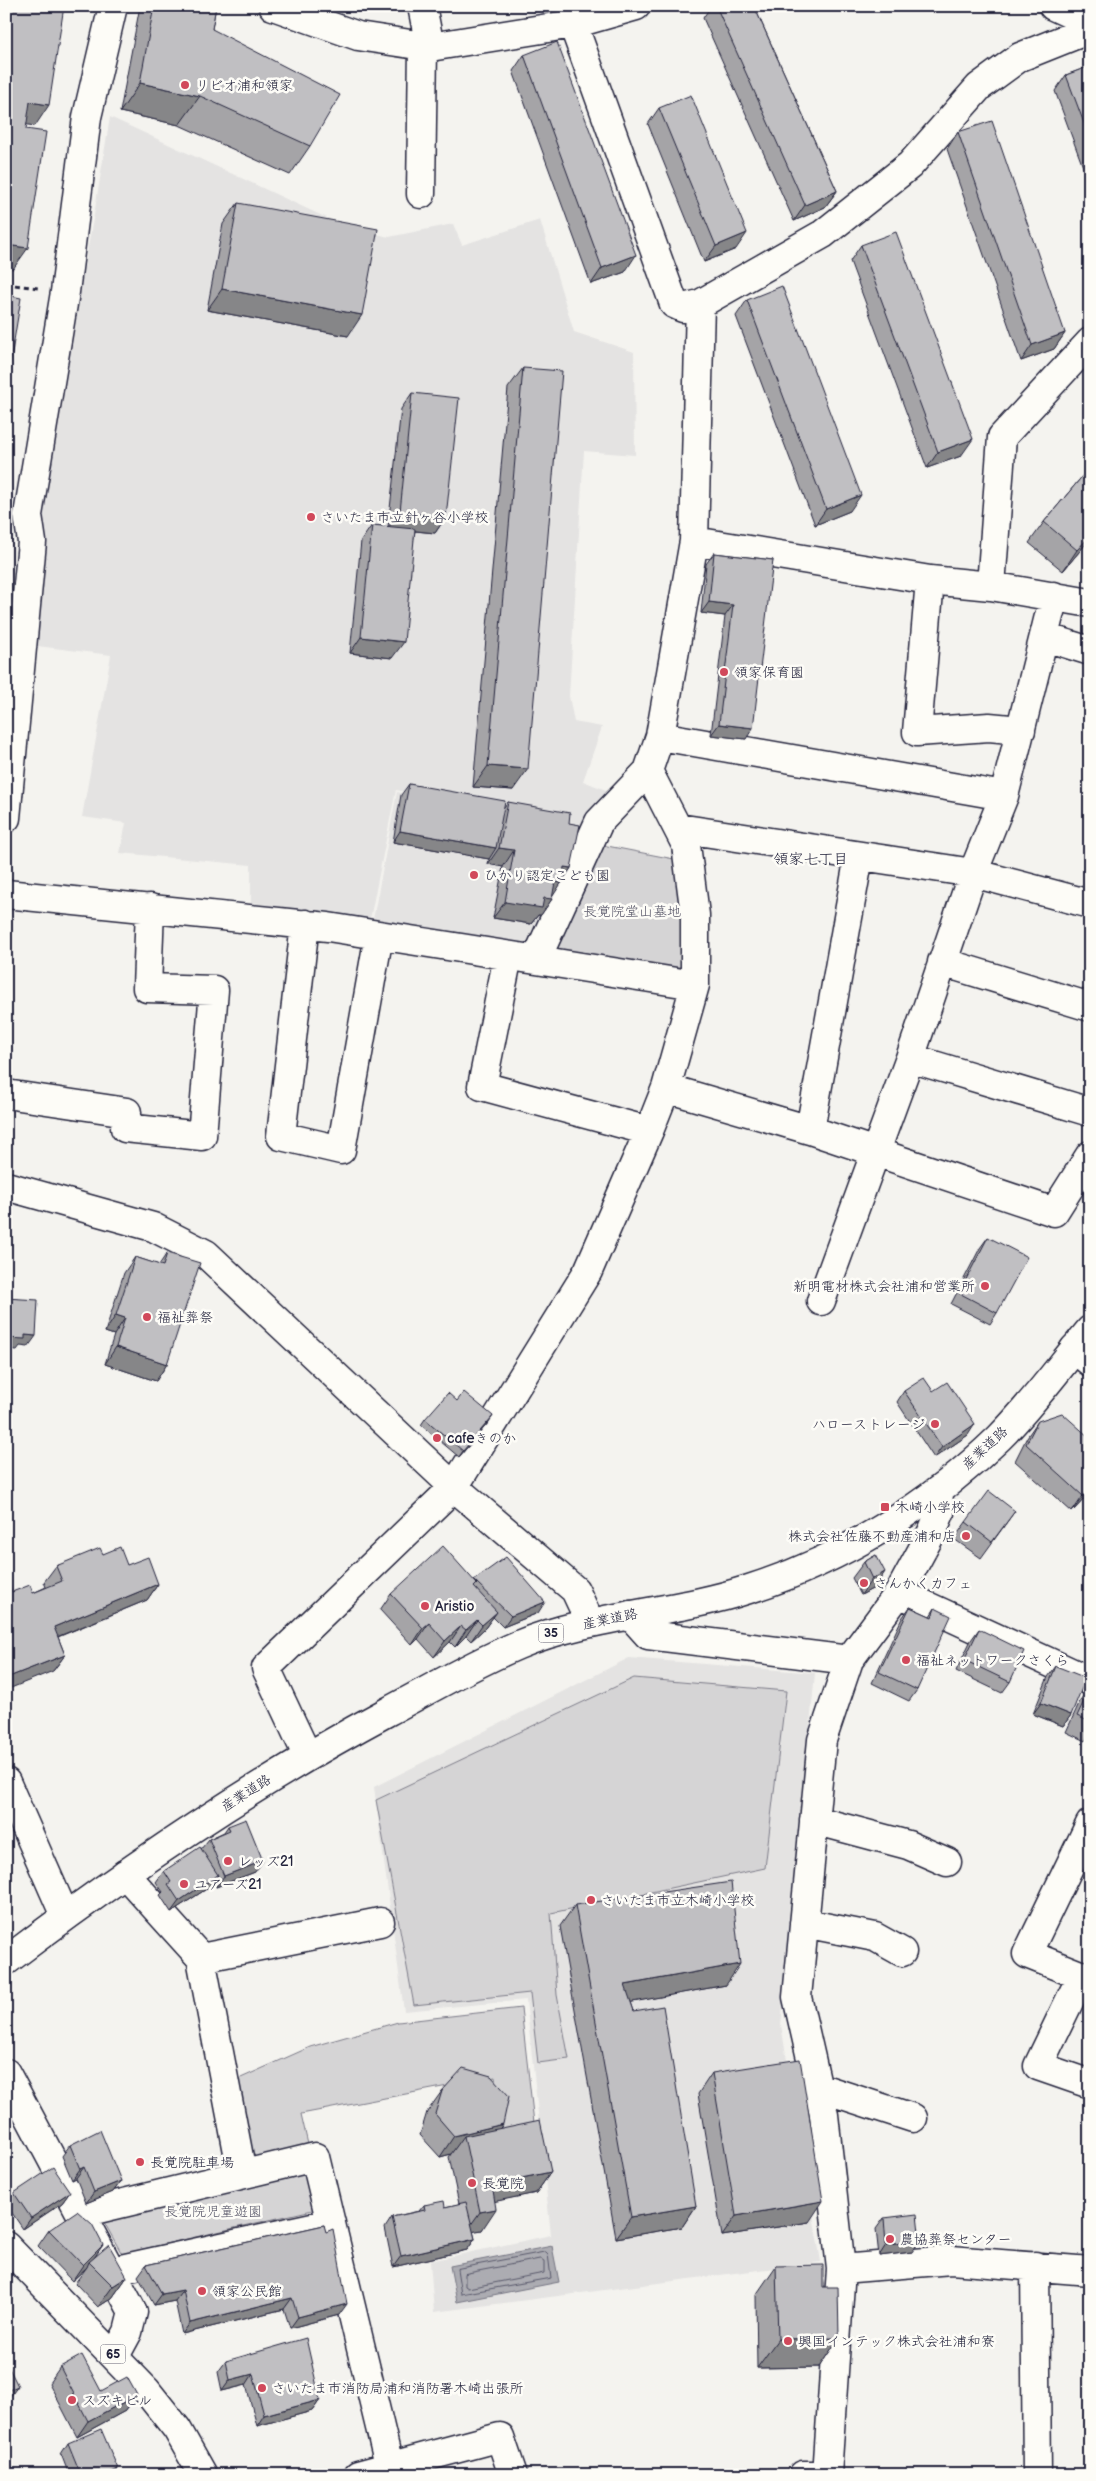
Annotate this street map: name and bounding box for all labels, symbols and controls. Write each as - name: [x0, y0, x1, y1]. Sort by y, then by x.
- place label: リビオ浦和領家: [195, 77, 293, 94]
- marker: リビオ浦和領家: [179, 79, 191, 91]
- place label: さいたま市立針ヶ谷小学校: [321, 509, 488, 526]
- marker: さいたま市立針ヶ谷小学校: [305, 511, 317, 523]
- place label: 領家保育園: [734, 664, 804, 681]
- marker: 領家保育園: [718, 666, 730, 678]
- district label: 領家七丁目: [773, 850, 849, 869]
- place label: ひかり認定こども園: [484, 867, 610, 884]
- marker: ひかり認定こども園: [468, 869, 480, 881]
- park label: 長覚院堂山墓地: [583, 903, 681, 920]
- place label: 新明電材株式会社浦和営業所: [793, 1278, 975, 1295]
- marker: 新明電材株式会社浦和営業所: [979, 1280, 991, 1292]
- place label: 福祉葬祭: [157, 1309, 213, 1326]
- marker: 福祉葬祭: [141, 1311, 153, 1323]
- place label: ハローストレージ: [812, 1416, 925, 1433]
- marker: ハローストレージ: [929, 1418, 941, 1430]
- street label: 産業道路: [959, 1423, 1011, 1473]
- place label: cafeきのか: [447, 1430, 516, 1447]
- marker: cafeきのか: [431, 1432, 443, 1444]
- place label: 木崎小学校: [895, 1499, 965, 1516]
- marker: 木崎小学校: [879, 1501, 891, 1513]
- place label: 株式会社佐藤不動産浦和店: [788, 1528, 956, 1545]
- marker: 株式会社佐藤不動産浦和店: [960, 1530, 972, 1542]
- place label: さんかくカフェ: [874, 1575, 972, 1592]
- marker: さんかくカフェ: [858, 1577, 870, 1589]
- place label: Aristio: [435, 1598, 474, 1615]
- marker: Aristio: [419, 1600, 431, 1612]
- street label: 産業道路: [581, 1605, 639, 1633]
- road number: 35: [538, 1624, 564, 1642]
- place label: 福祉ネットワークさくら: [916, 1652, 1069, 1669]
- marker: 福祉ネットワークさくら: [900, 1654, 912, 1666]
- street label: 産業道路: [218, 1771, 274, 1815]
- place label: レッズ21: [238, 1853, 293, 1870]
- marker: レッズ21: [222, 1855, 234, 1867]
- place label: ユアーズ21: [194, 1876, 262, 1893]
- marker: ユアーズ21: [178, 1878, 190, 1890]
- place label: さいたま市立木崎小学校: [601, 1892, 754, 1909]
- marker: さいたま市立木崎小学校: [585, 1894, 597, 1906]
- place label: 長覚院駐車場: [150, 2154, 234, 2171]
- marker: 長覚院駐車場: [134, 2156, 146, 2168]
- place label: 長覚院: [482, 2175, 524, 2192]
- marker: 長覚院: [466, 2177, 478, 2189]
- park label: 長覚院児童遊園: [164, 2203, 262, 2220]
- place label: 農協葬祭センター: [900, 2231, 1011, 2248]
- marker: 農協葬祭センター: [884, 2233, 896, 2245]
- place label: 領家公民館: [212, 2283, 282, 2300]
- marker: 領家公民館: [196, 2285, 208, 2297]
- place label: 興国インテック株式会社浦和寮: [798, 2333, 995, 2350]
- marker: 興国インテック株式会社浦和寮: [782, 2335, 794, 2347]
- road number: 65: [100, 2344, 126, 2364]
- place label: さいたま市消防局浦和消防署木崎出張所: [272, 2380, 523, 2397]
- marker: さいたま市消防局浦和消防署木崎出張所: [256, 2382, 268, 2394]
- place label: スズキビル: [82, 2392, 152, 2409]
- marker: スズキビル: [66, 2394, 78, 2406]

